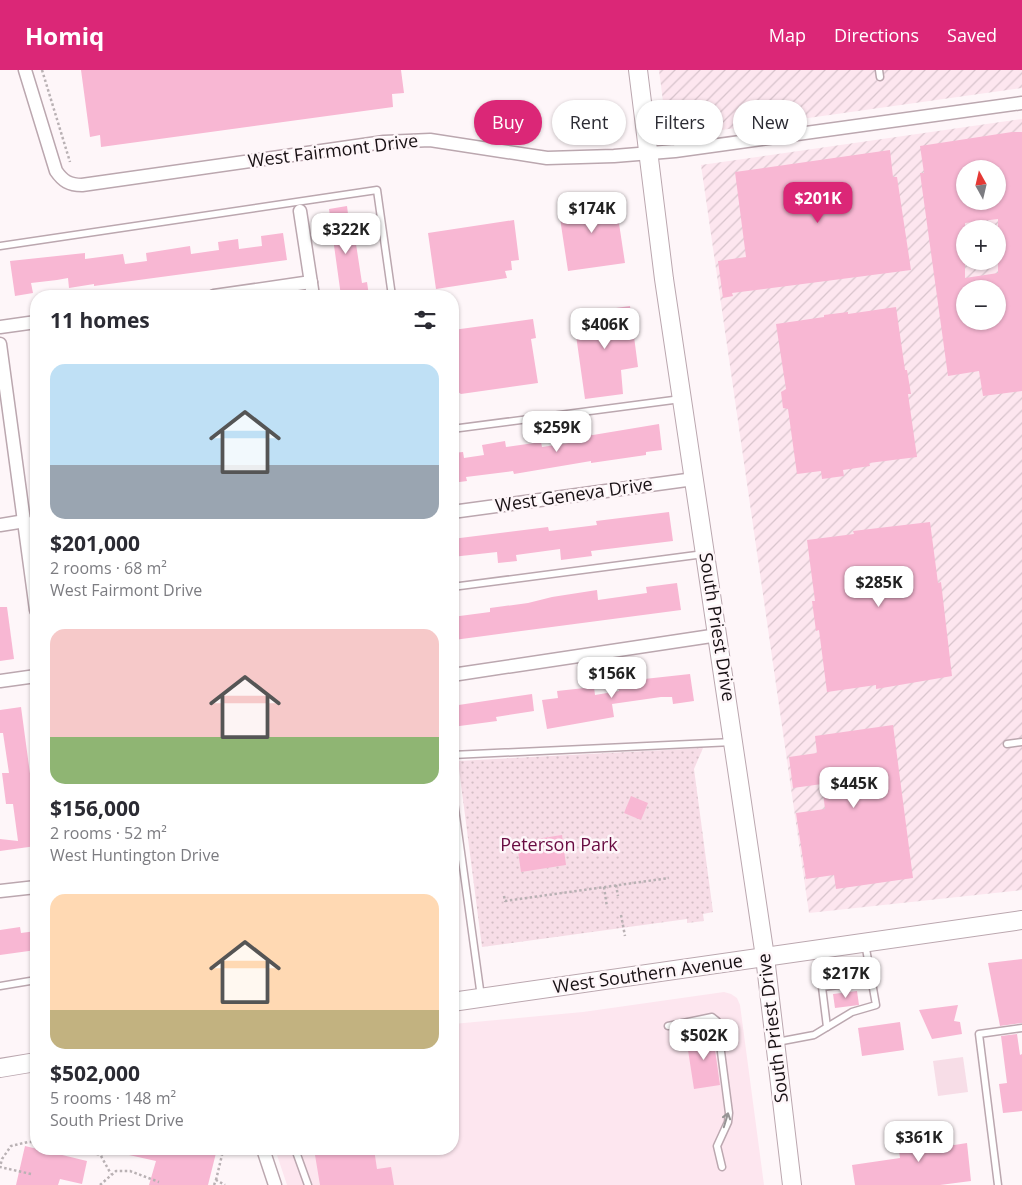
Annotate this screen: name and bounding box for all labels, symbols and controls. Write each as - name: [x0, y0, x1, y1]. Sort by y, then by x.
- text: Homiq: [25, 19, 104, 52]
- text: Map: [769, 23, 806, 47]
- text: Directions: [834, 23, 919, 47]
- text: Saved: [947, 23, 997, 47]
- chip: Buy: [474, 100, 542, 145]
- chip: Rent: [552, 100, 626, 145]
- chip: Filters: [636, 100, 723, 145]
- chip: New: [733, 100, 807, 145]
- street label: West Fairmont Drive: [246, 128, 419, 172]
- north arrow: [956, 160, 1006, 210]
- map controls: [956, 160, 1006, 330]
- pin: $201K: [783, 182, 853, 224]
- text: $201K: [794, 187, 842, 209]
- pin: $174K: [557, 191, 627, 234]
- text: $174K: [568, 197, 616, 219]
- pin: $322K: [311, 212, 381, 255]
- text: $322K: [322, 218, 370, 240]
- button: +: [956, 220, 1006, 270]
- button: −: [956, 280, 1006, 330]
- text: 11 homes: [50, 306, 150, 334]
- icon: filters: [411, 306, 439, 334]
- pin: $406K: [570, 308, 640, 350]
- text: $406K: [581, 313, 629, 335]
- icon: home: [200, 397, 290, 487]
- pin: $259K: [522, 410, 592, 453]
- text: $259K: [533, 416, 581, 438]
- street label: West Geneva Drive: [494, 471, 654, 517]
- text: $201,000: [50, 529, 140, 557]
- street label: South Priest Drive: [694, 551, 742, 703]
- text: 2 rooms · 68 m²: [50, 557, 167, 579]
- pin: $285K: [844, 566, 914, 608]
- text: $285K: [855, 571, 903, 593]
- text: West Fairmont Drive: [50, 579, 202, 601]
- pin: $156K: [577, 656, 647, 699]
- icon: home: [200, 662, 290, 752]
- text: $156K: [588, 662, 636, 684]
- pin: $445K: [819, 766, 889, 809]
- text: $445K: [830, 772, 878, 794]
- text: $156,000: [50, 794, 140, 822]
- text: 2 rooms · 52 m²: [50, 822, 167, 844]
- park label: Peterson Park: [500, 832, 618, 856]
- text: West Huntington Drive: [50, 844, 219, 866]
- icon: home: [200, 927, 290, 1017]
- street label: West Southern Avenue: [551, 948, 744, 998]
- street label: South Priest Drive: [751, 952, 793, 1104]
- pin: $217K: [811, 956, 881, 999]
- text: $217K: [822, 962, 870, 984]
- pin: $502K: [669, 1018, 739, 1061]
- text: $502K: [680, 1024, 728, 1046]
- text: $502,000: [50, 1059, 140, 1087]
- text: 5 rooms · 148 m²: [50, 1087, 176, 1109]
- text: South Priest Drive: [50, 1109, 184, 1131]
- one-way arrow: [722, 1113, 732, 1129]
- pin: $361K: [884, 1120, 954, 1163]
- text: $361K: [895, 1126, 943, 1148]

